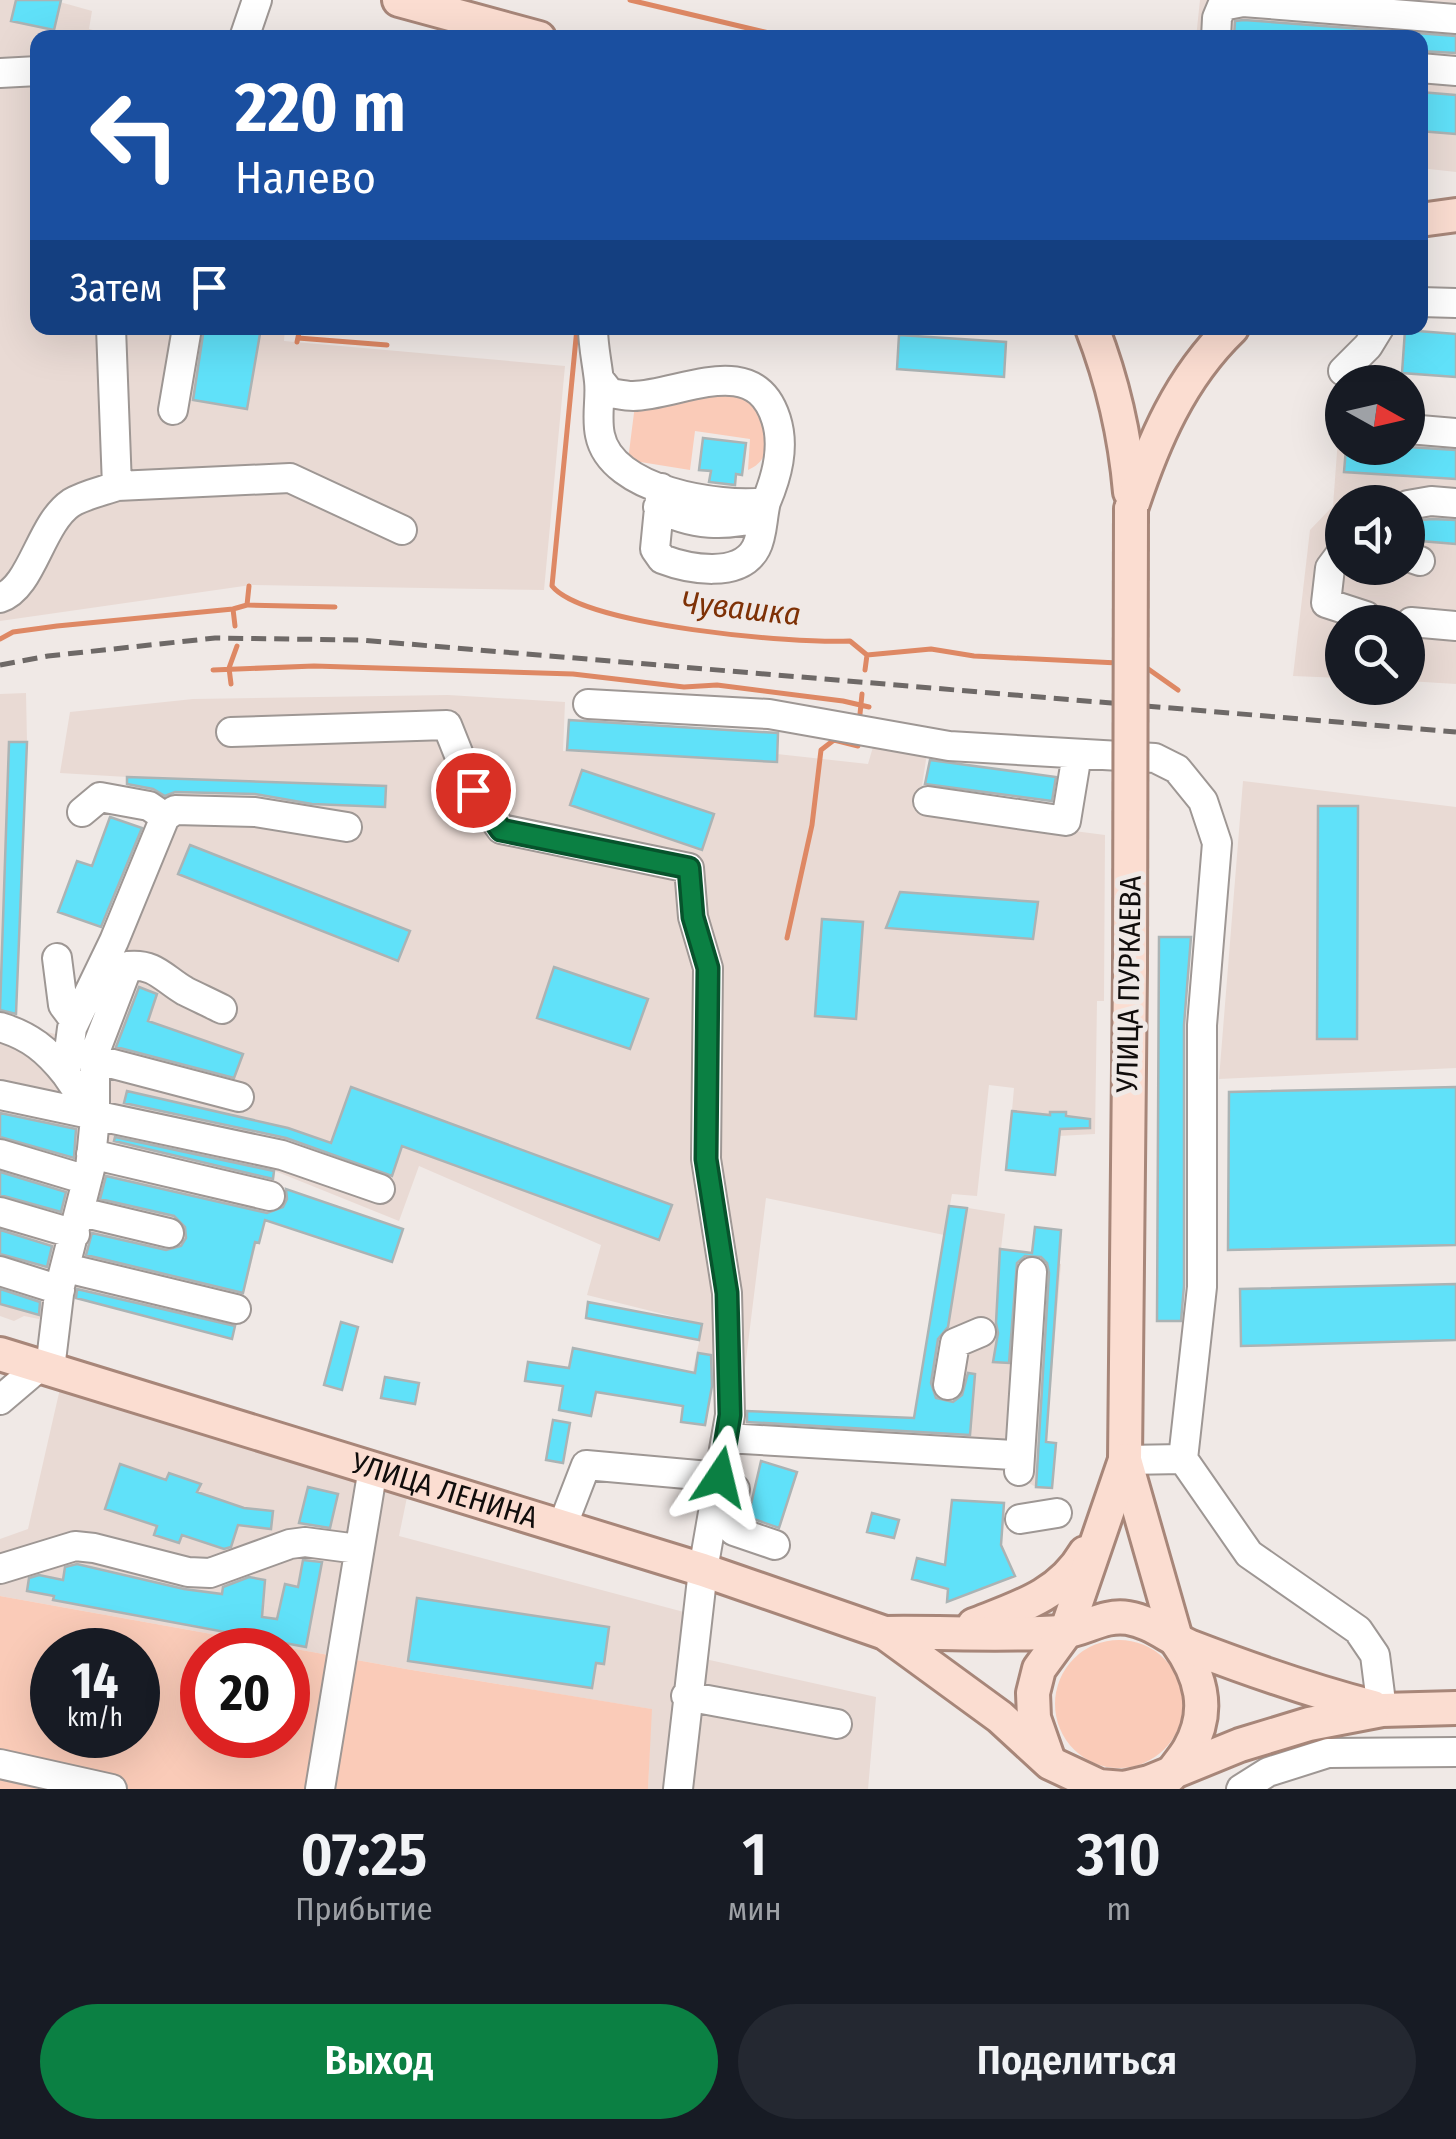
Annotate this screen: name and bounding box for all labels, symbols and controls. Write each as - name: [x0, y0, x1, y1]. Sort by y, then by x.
- text: 220 m: [235, 66, 406, 150]
- icon: left: [70, 70, 200, 200]
- text: Налево: [235, 151, 376, 205]
- icon: arrive: [182, 260, 237, 315]
- text: Затем: [70, 265, 162, 311]
- north arrow: [1325, 365, 1425, 465]
- map controls: [1325, 365, 1425, 705]
- button: sound: [1325, 485, 1425, 585]
- water label: Чувашка: [679, 583, 803, 633]
- button: search: [1325, 605, 1425, 705]
- pin: [431, 748, 516, 833]
- icon: arrive: [446, 763, 501, 818]
- street label: УЛИЦА ПУРКАЕВА: [1109, 875, 1149, 1094]
- position arrow: [668, 1425, 772, 1529]
- street label: УЛИЦА ЛЕНИНА: [346, 1445, 542, 1536]
- speed limit sign: 20: [180, 1628, 310, 1758]
- text: 14: [72, 1651, 118, 1711]
- text: km/h: [67, 1703, 123, 1733]
- text: 07:25: [301, 1819, 427, 1891]
- text: 1: [742, 1819, 767, 1891]
- text: 310: [1077, 1819, 1161, 1891]
- text: Прибытие: [295, 1890, 433, 1928]
- text: мин: [728, 1890, 781, 1928]
- text: m: [1106, 1890, 1131, 1928]
- button: Выход: [40, 2004, 718, 2119]
- button: Поделиться: [738, 2004, 1416, 2119]

